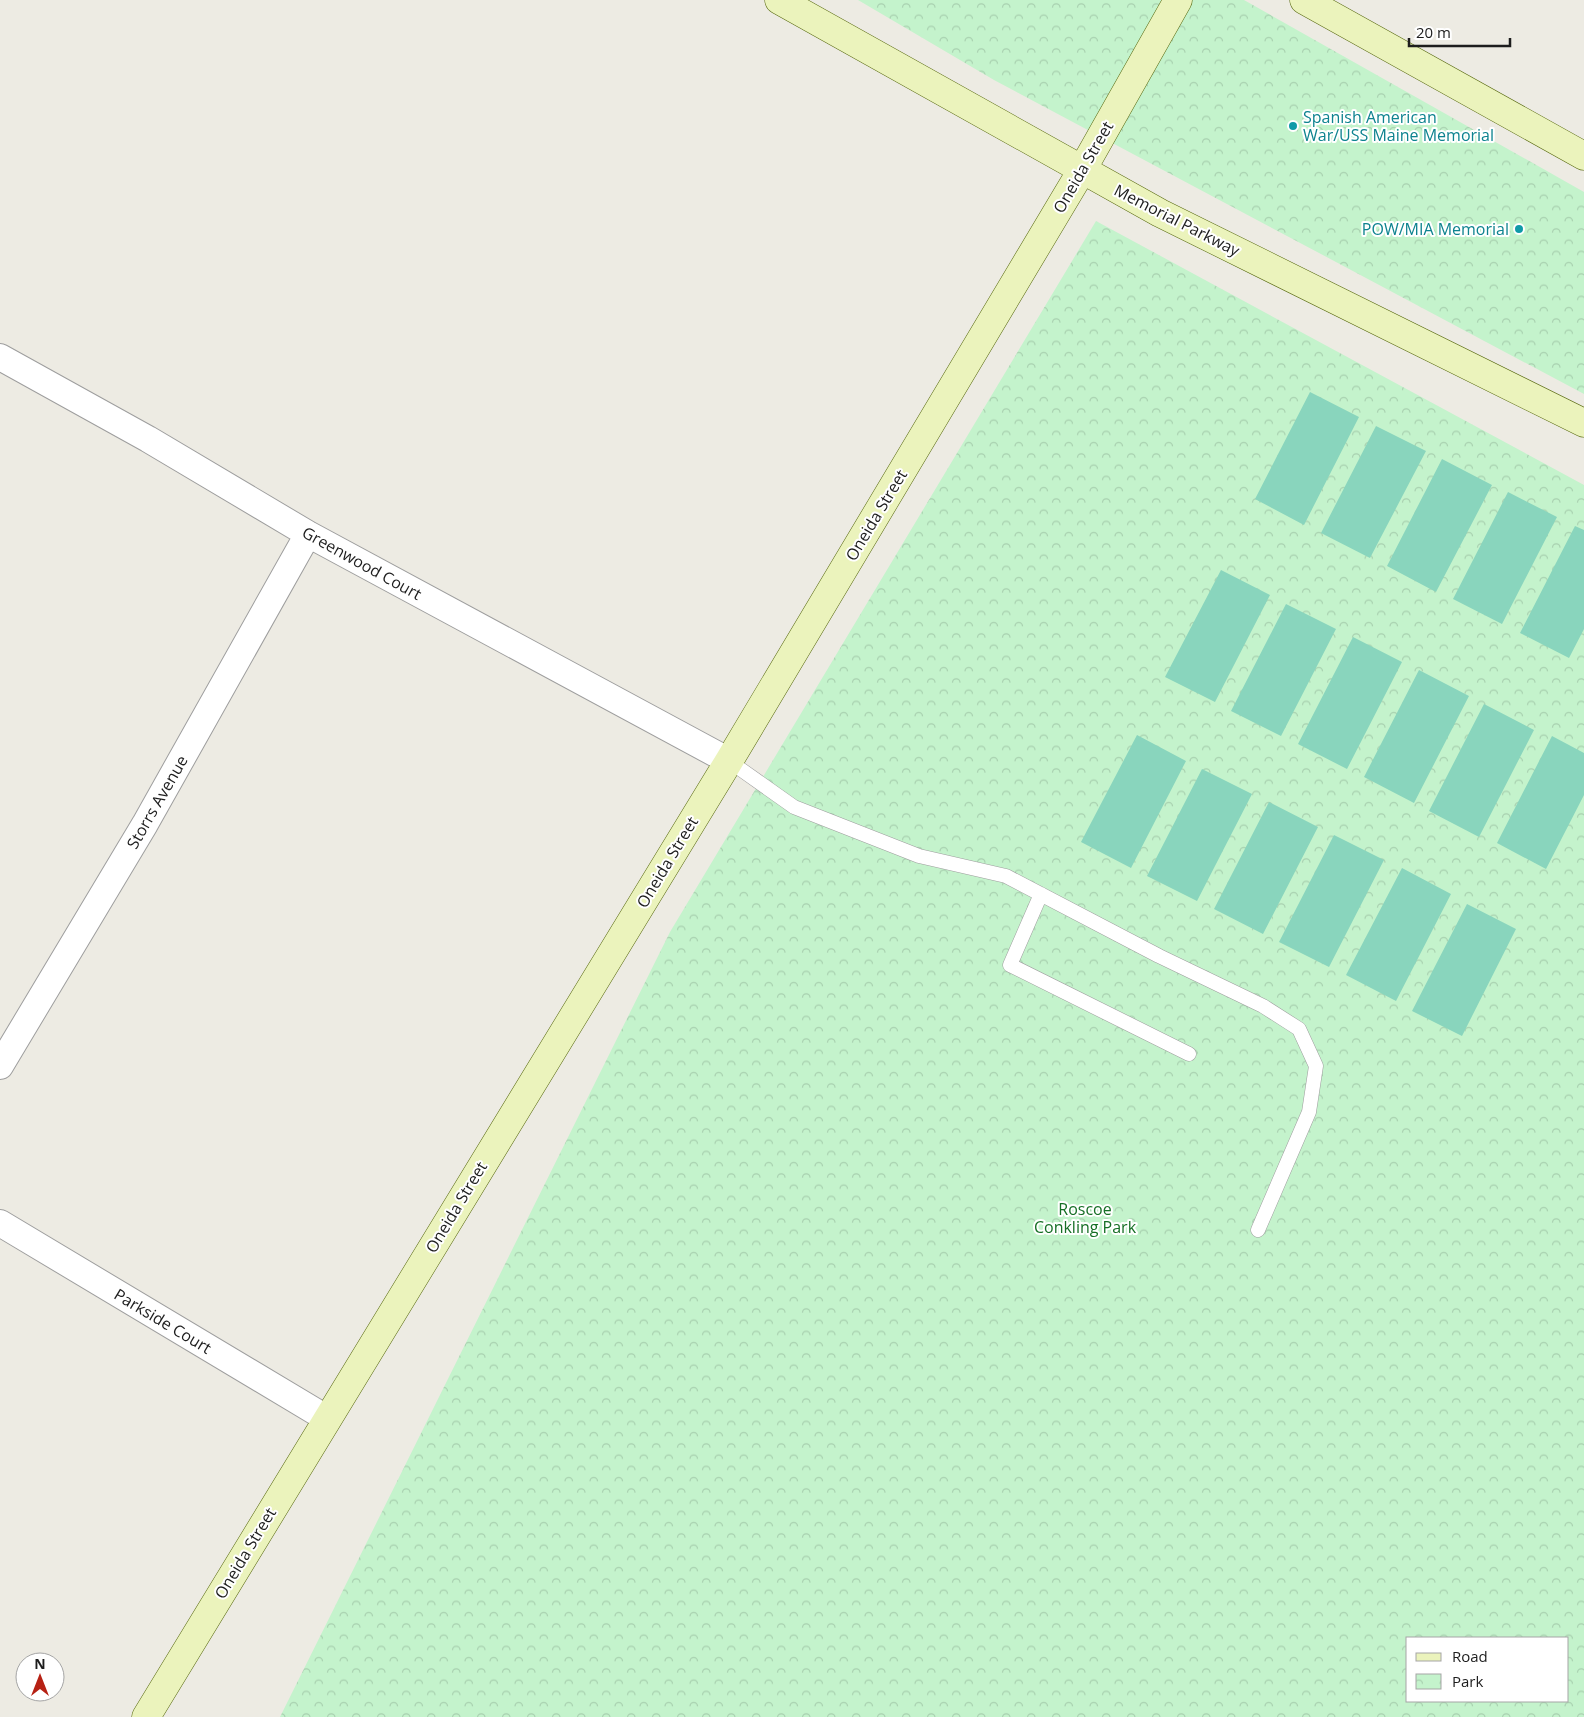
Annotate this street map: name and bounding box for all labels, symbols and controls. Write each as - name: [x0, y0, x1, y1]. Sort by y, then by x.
- scale bar: [1409, 15, 1510, 47]
- text: 20 m: [1416, 22, 1451, 42]
- place label: Spanish American War/USS Maine Memorial: [1303, 106, 1494, 146]
- street label: Oneida Street: [1048, 117, 1118, 217]
- marker: Spanish American War/USS Maine Memorial: [1287, 120, 1299, 132]
- street label: Memorial Parkway: [1110, 179, 1244, 262]
- place label: POW/MIA Memorial: [1362, 218, 1509, 240]
- marker: POW/MIA Memorial: [1513, 223, 1525, 235]
- street label: Oneida Street: [840, 465, 912, 565]
- street label: Greenwood Court: [298, 521, 426, 605]
- street label: Storrs Avenue: [121, 751, 193, 853]
- street label: Oneida Street: [631, 812, 703, 912]
- street label: Oneida Street: [420, 1157, 492, 1257]
- park label: Roscoe Conkling Park: [1034, 1198, 1137, 1238]
- street label: Parkside Court: [110, 1283, 216, 1359]
- street label: Oneida Street: [209, 1503, 281, 1603]
- legend: [1406, 1637, 1569, 1702]
- text: Road: [1452, 1646, 1488, 1666]
- north arrow: [15, 1652, 65, 1702]
- text: N: [34, 1654, 46, 1673]
- text: Park: [1452, 1671, 1483, 1691]

